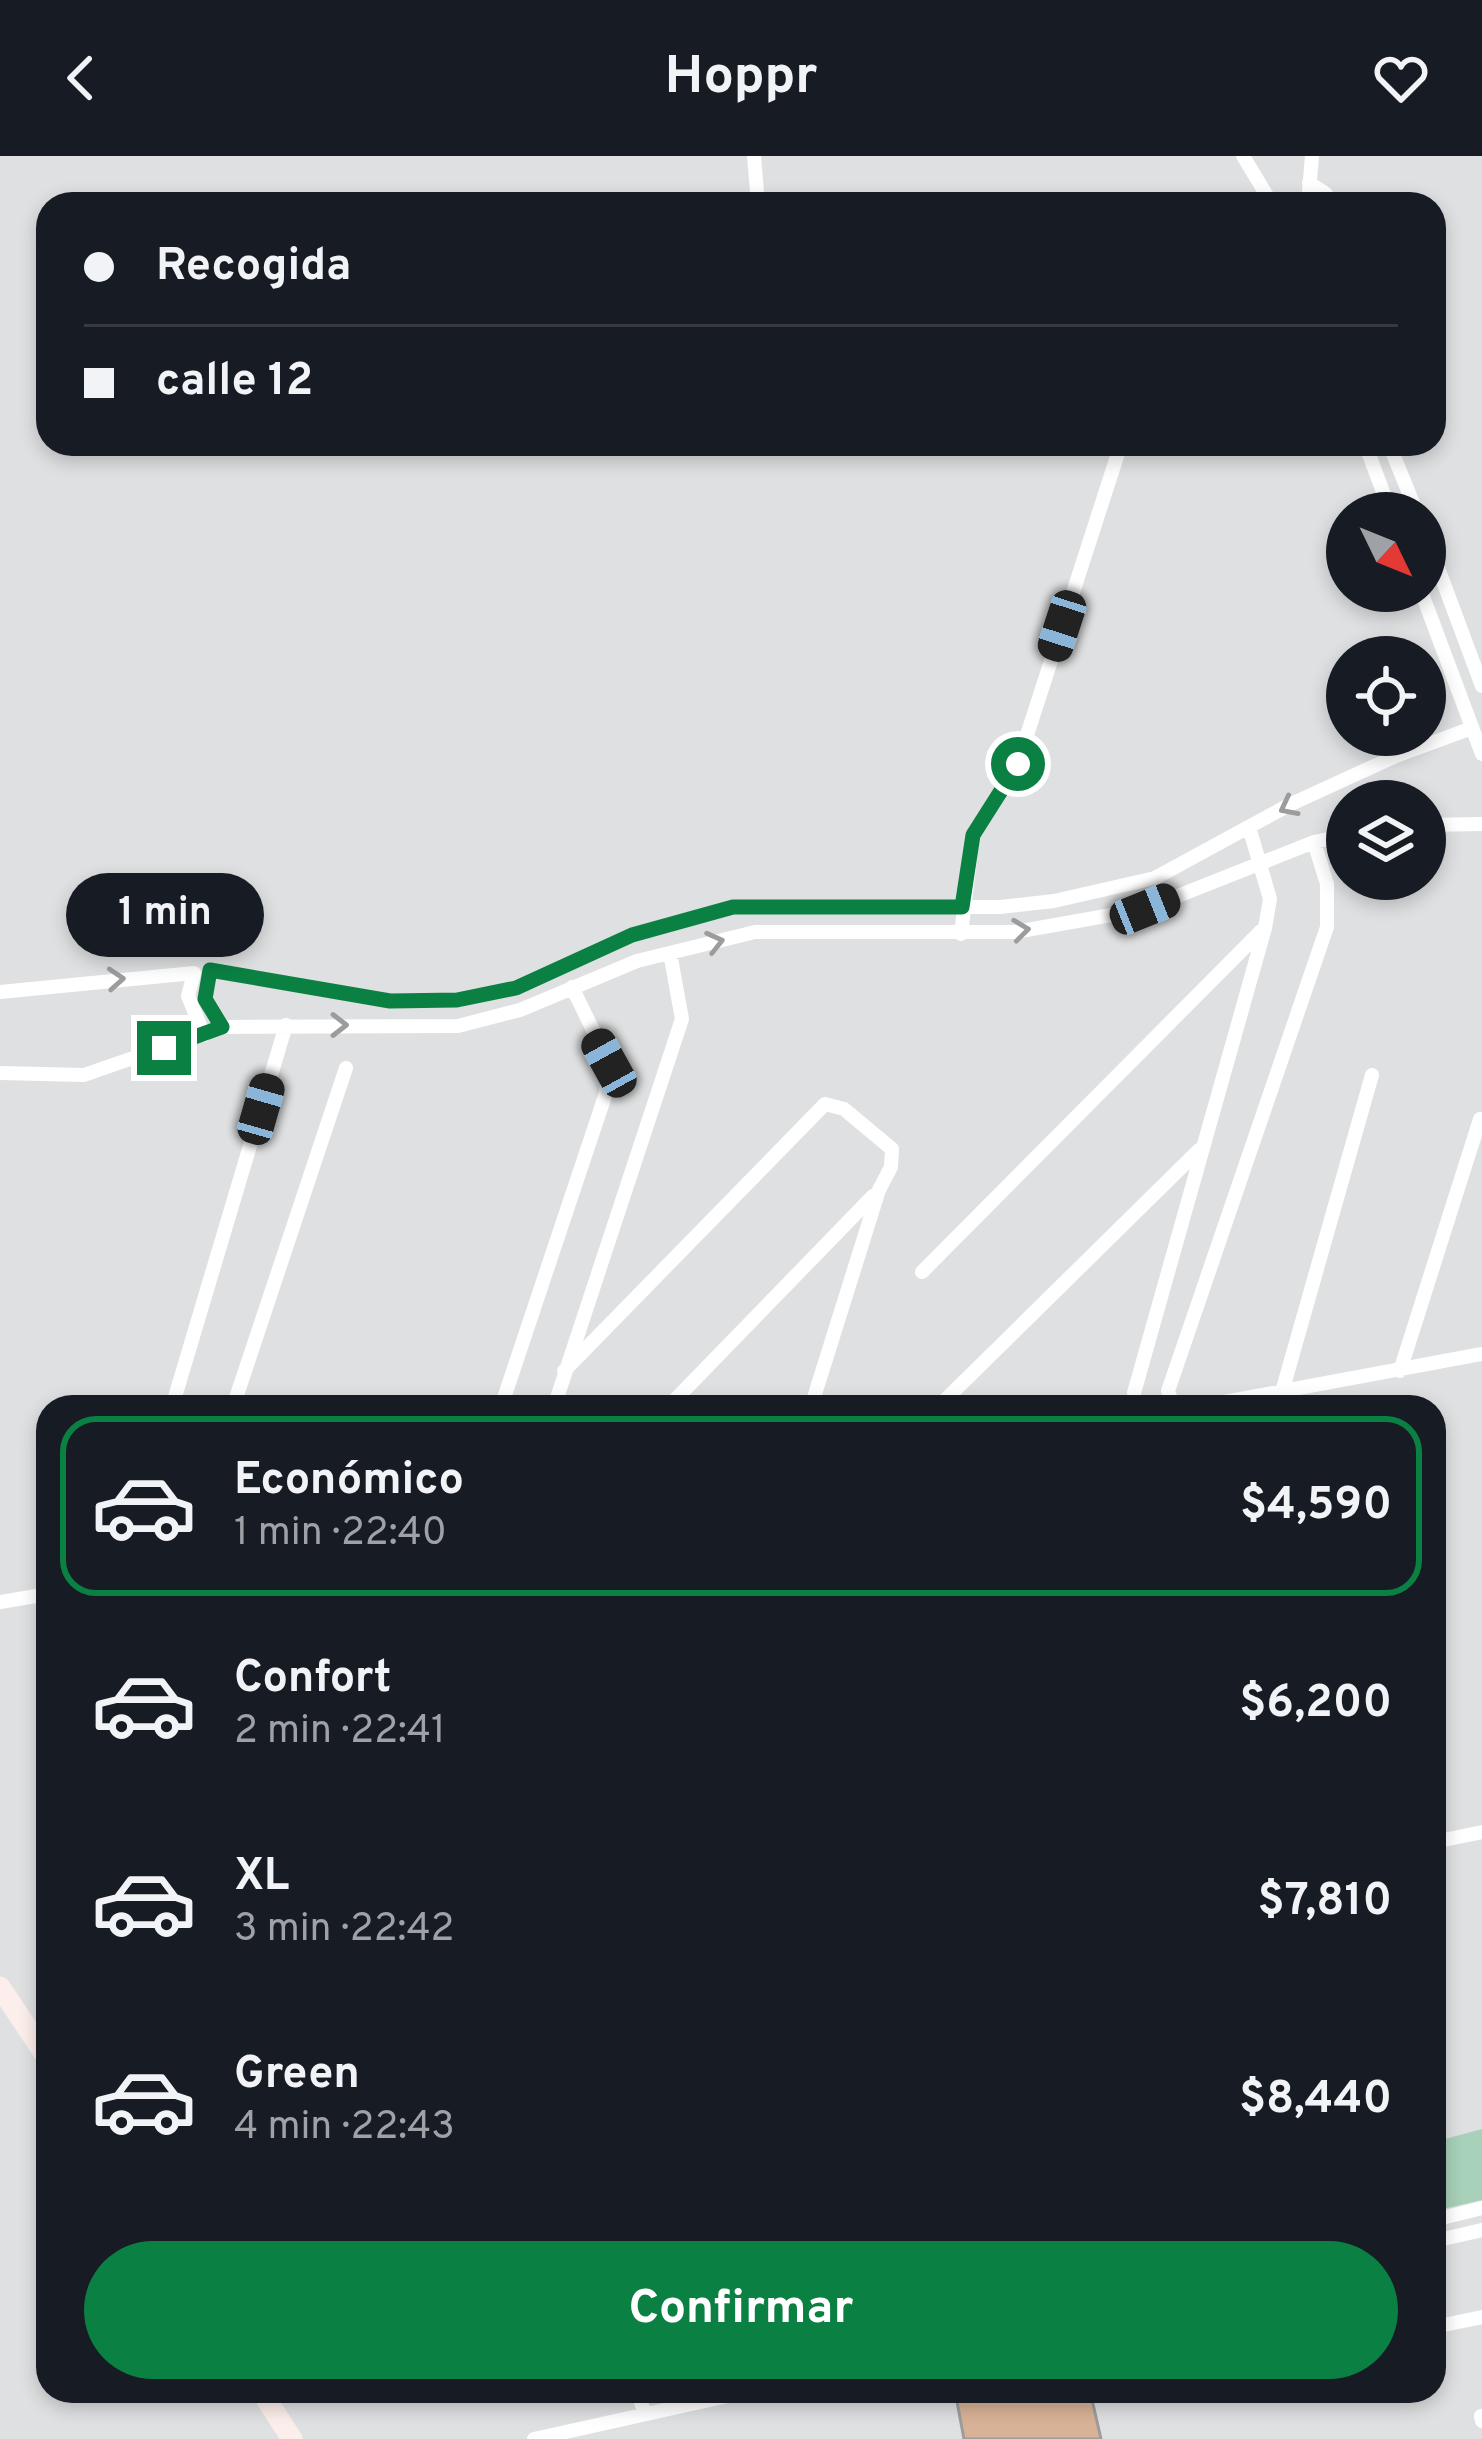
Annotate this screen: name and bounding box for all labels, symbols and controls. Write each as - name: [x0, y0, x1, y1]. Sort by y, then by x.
- text: Hoppr: [665, 44, 817, 113]
- icon: back: [48, 45, 114, 111]
- icon: heart: [1368, 45, 1434, 111]
- text: Recogida: [156, 239, 351, 296]
- text: calle 12: [156, 354, 313, 411]
- north arrow: [1326, 492, 1446, 612]
- map controls: [1326, 492, 1446, 900]
- car: [1034, 586, 1090, 666]
- button: locate: [1326, 636, 1446, 756]
- route start: [991, 737, 1045, 791]
- button: layers: [1326, 780, 1446, 900]
- one-way arrow: [1279, 792, 1300, 816]
- callout: 1 min: [65, 874, 263, 958]
- car: [1105, 879, 1185, 939]
- text: 1 min: [118, 890, 212, 939]
- one-way arrow: [1011, 917, 1031, 943]
- one-way arrow: [704, 931, 725, 956]
- one-way arrow: [107, 966, 126, 992]
- one-way arrow: [331, 1012, 349, 1038]
- route end: [137, 1021, 191, 1075]
- car: [576, 1023, 642, 1103]
- car: [234, 1069, 288, 1149]
- icon: car: [90, 1452, 198, 1560]
- text: Económico: [234, 1453, 464, 1510]
- text: $4,590: [1240, 1478, 1392, 1535]
- text: 1 min · 22:40: [234, 1510, 447, 1559]
- icon: car: [90, 1650, 198, 1758]
- text: Confort: [234, 1651, 391, 1708]
- text: $6,200: [1239, 1676, 1392, 1733]
- text: 2 min · 22:41: [234, 1708, 446, 1757]
- icon: car: [90, 1848, 198, 1956]
- text: XL: [234, 1849, 289, 1906]
- text: $7,810: [1258, 1874, 1392, 1931]
- text: 3 min · 22:42: [234, 1906, 454, 1955]
- icon: car: [90, 2046, 198, 2154]
- text: Green: [234, 2047, 360, 2104]
- text: $8,440: [1239, 2072, 1392, 2129]
- text: 4 min · 22:43: [234, 2104, 455, 2153]
- button: Confirmar: [84, 2241, 1398, 2379]

